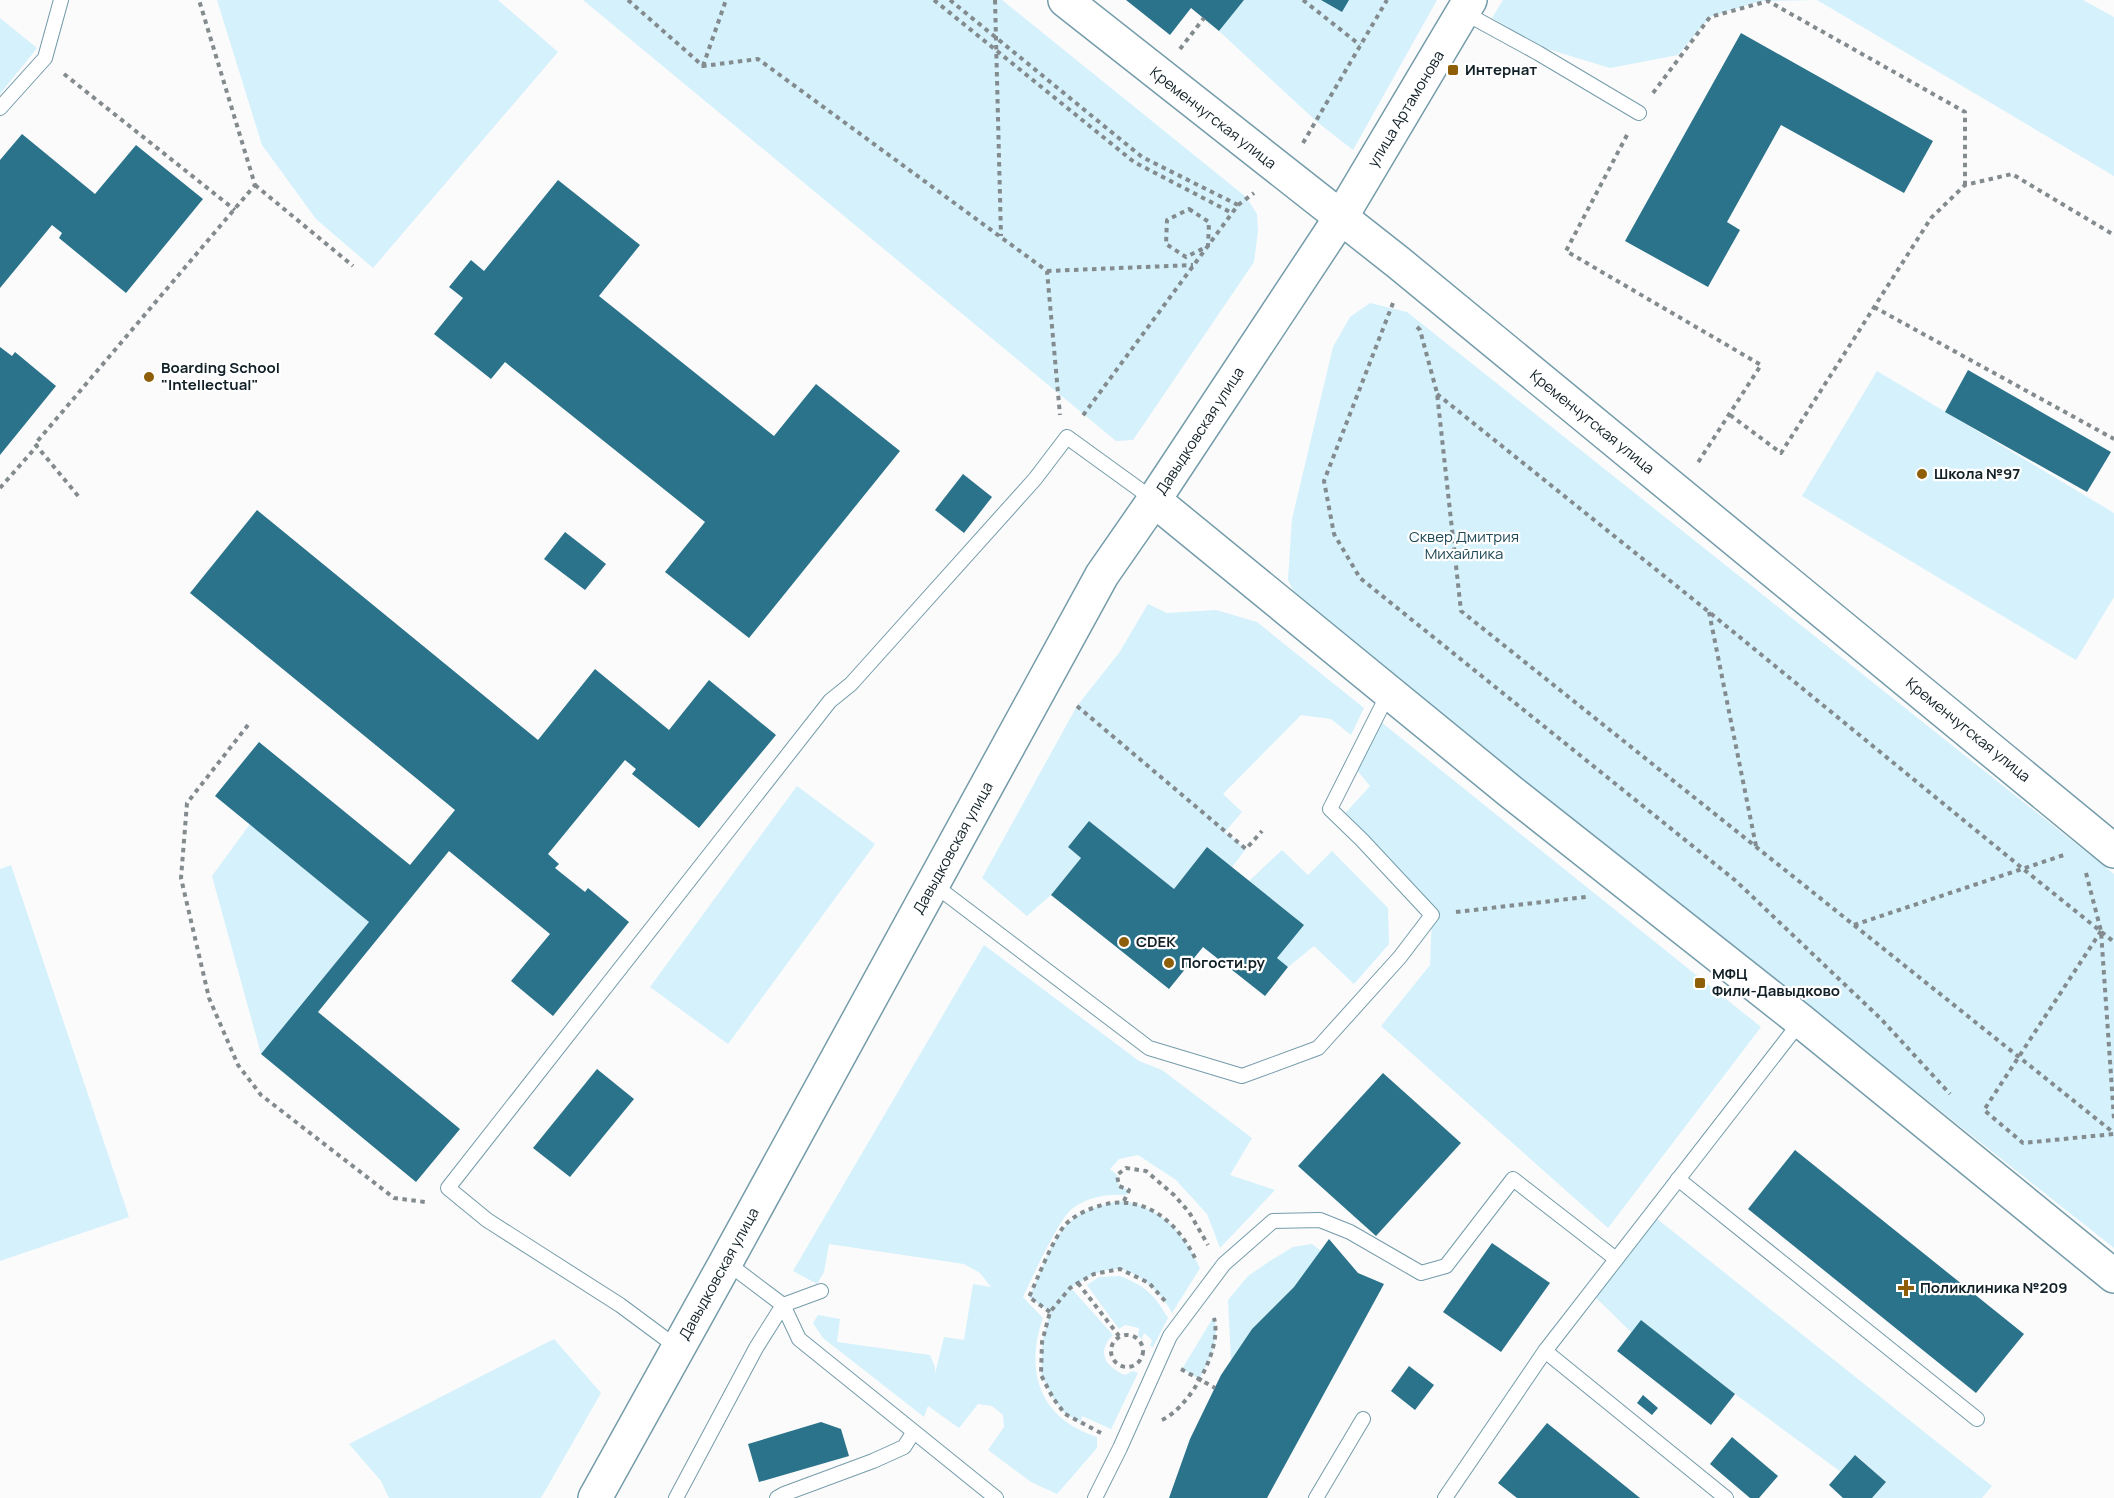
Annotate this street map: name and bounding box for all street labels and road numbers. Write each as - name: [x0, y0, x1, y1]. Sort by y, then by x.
- street label: улица Артамонова: [1362, 46, 1449, 171]
- street label: Кременчугская улица: [1146, 62, 1281, 174]
- street label: Давыдковская улица: [1150, 363, 1249, 499]
- street label: Кременчугская улица: [1525, 365, 1659, 479]
- street label: Кременчугская улица: [1901, 673, 2035, 787]
- street label: Давыдковская улица: [907, 778, 998, 918]
- street label: Давыдковская улица: [673, 1204, 764, 1344]

